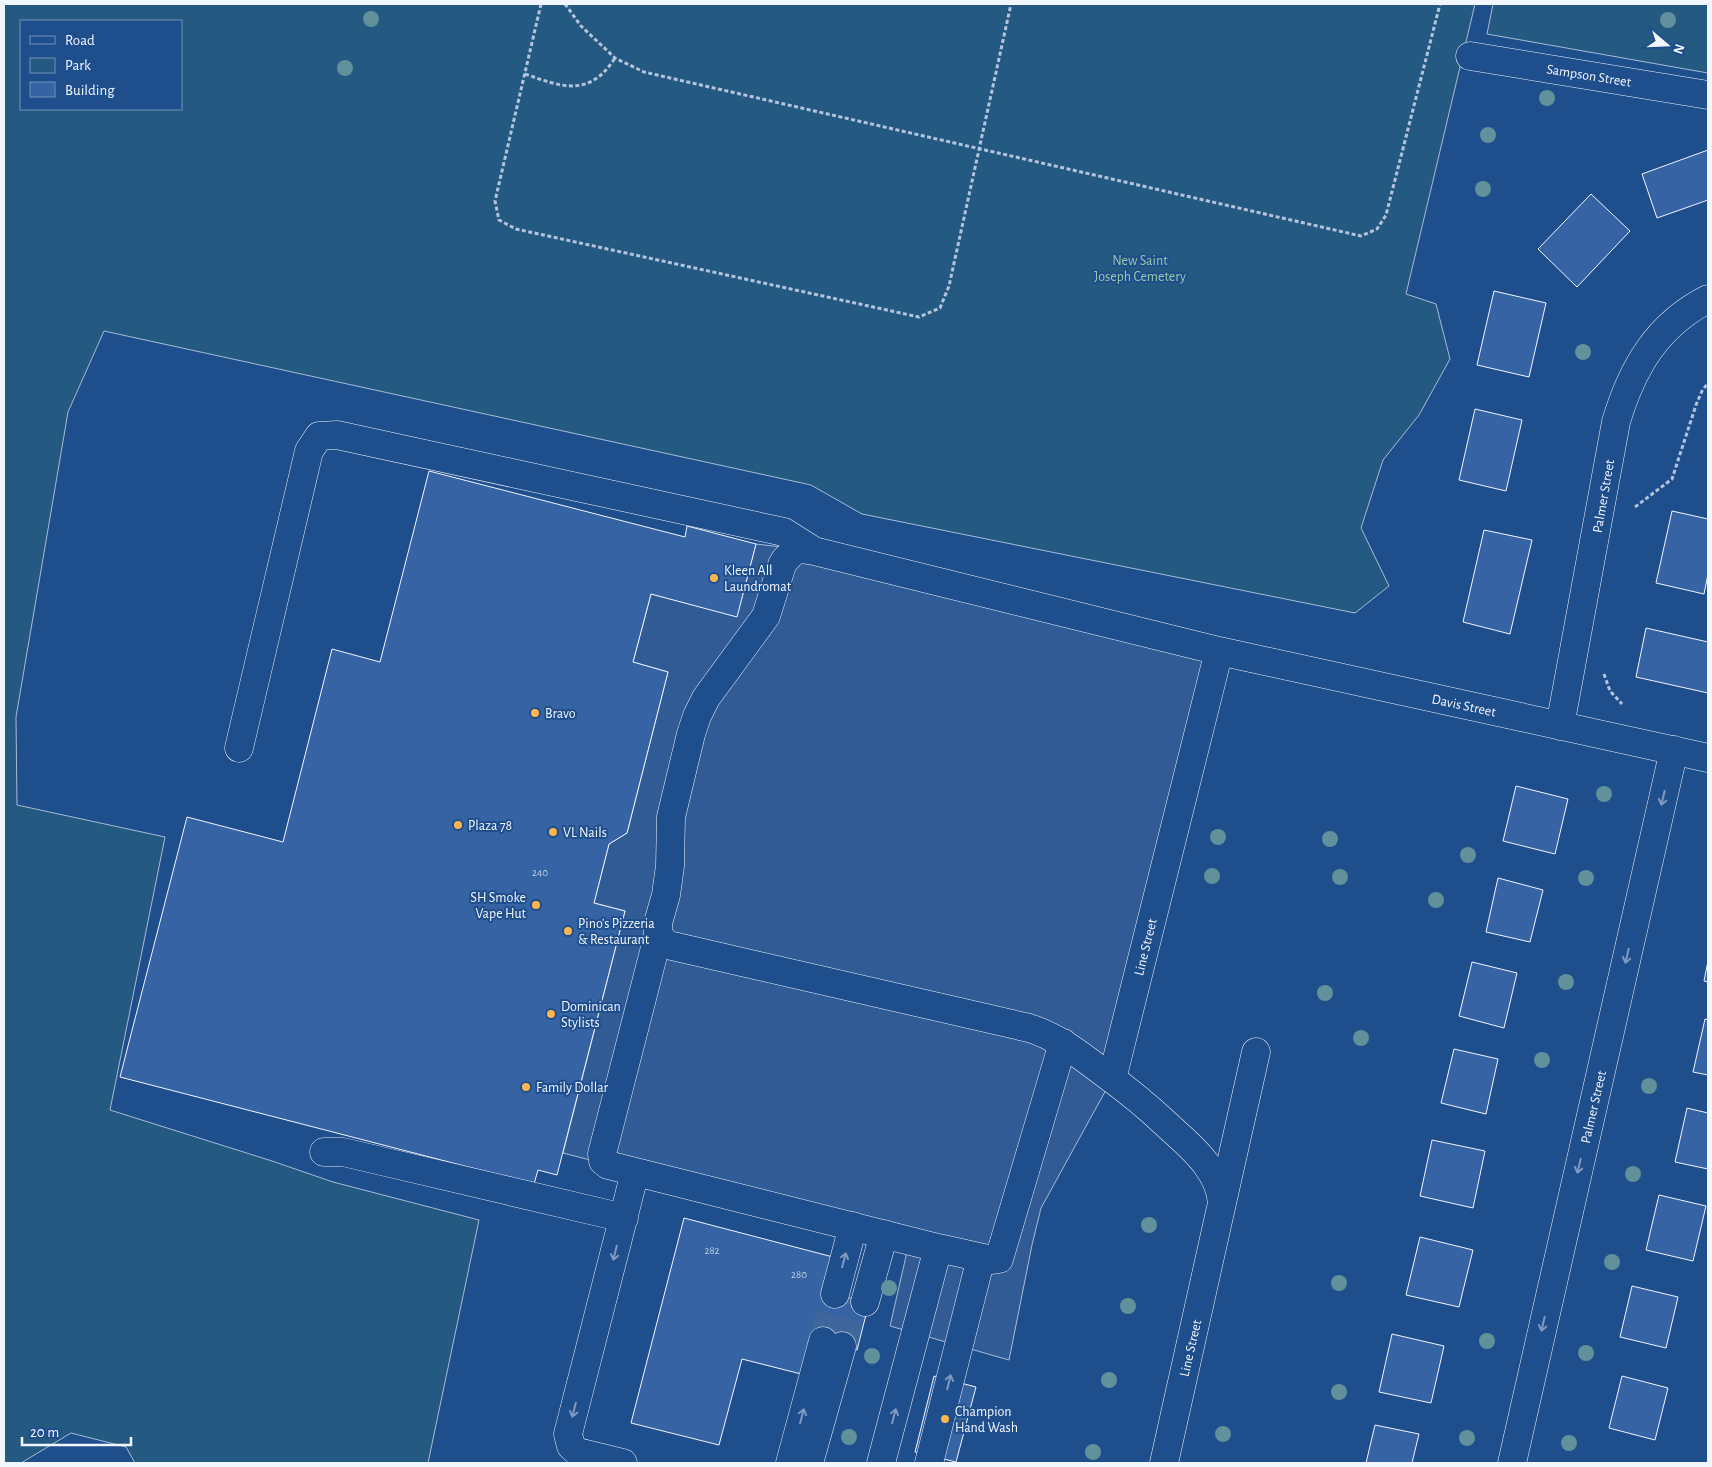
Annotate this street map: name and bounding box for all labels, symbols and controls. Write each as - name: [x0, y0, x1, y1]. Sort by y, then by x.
- legend: [20, 20, 182, 110]
- north arrow: [1642, 20, 1692, 70]
- text: Road: [65, 33, 95, 48]
- text: N: [1670, 42, 1687, 56]
- text: Park: [65, 58, 91, 73]
- street label: Sampson Street: [1546, 62, 1633, 90]
- text: Building: [65, 83, 115, 98]
- park label: New Saint Joseph Cemetery: [1094, 254, 1186, 284]
- street label: Palmer Street: [1591, 458, 1617, 534]
- place label: Kleen All Laundromat: [724, 564, 792, 594]
- marker: Kleen All Laundromat: [708, 572, 720, 584]
- street label: Davis Street: [1431, 692, 1498, 720]
- marker: Bravo: [529, 707, 541, 719]
- place label: Bravo: [545, 707, 576, 721]
- one-way arrow: [1658, 789, 1667, 805]
- marker: Plaza 78: [452, 819, 464, 831]
- place label: Plaza 78: [468, 819, 512, 833]
- marker: VL Nails: [547, 826, 559, 838]
- place label: VL Nails: [563, 826, 607, 840]
- house number: 240: [532, 867, 548, 878]
- place label: SH Smoke Vape Hut: [470, 891, 527, 921]
- marker: SH Smoke Vape Hut: [530, 899, 542, 911]
- place label: Pino's Pizzeria & Restaurant: [578, 917, 655, 947]
- street label: Line Street: [1132, 917, 1160, 977]
- marker: Pino's Pizzeria & Restaurant: [562, 925, 574, 937]
- one-way arrow: [1622, 948, 1631, 964]
- place label: Dominican Stylists: [561, 1000, 621, 1030]
- marker: Dominican Stylists: [545, 1008, 557, 1020]
- street label: Palmer Street: [1579, 1069, 1609, 1145]
- marker: Family Dollar: [520, 1081, 532, 1093]
- place label: Family Dollar: [536, 1081, 608, 1095]
- one-way arrow: [1574, 1158, 1583, 1174]
- one-way arrow: [610, 1244, 619, 1260]
- house number: 282: [704, 1245, 720, 1256]
- one-way arrow: [840, 1253, 849, 1269]
- house number: 280: [791, 1269, 807, 1280]
- one-way arrow: [1538, 1316, 1547, 1332]
- street label: Line Street: [1178, 1318, 1204, 1378]
- one-way arrow: [945, 1375, 954, 1391]
- one-way arrow: [569, 1402, 579, 1418]
- place label: Champion Hand Wash: [955, 1405, 1018, 1435]
- one-way arrow: [798, 1409, 808, 1425]
- one-way arrow: [889, 1409, 899, 1425]
- marker: Champion Hand Wash: [939, 1413, 951, 1425]
- scale bar: [22, 1414, 131, 1446]
- text: 20 m: [30, 1425, 59, 1440]

